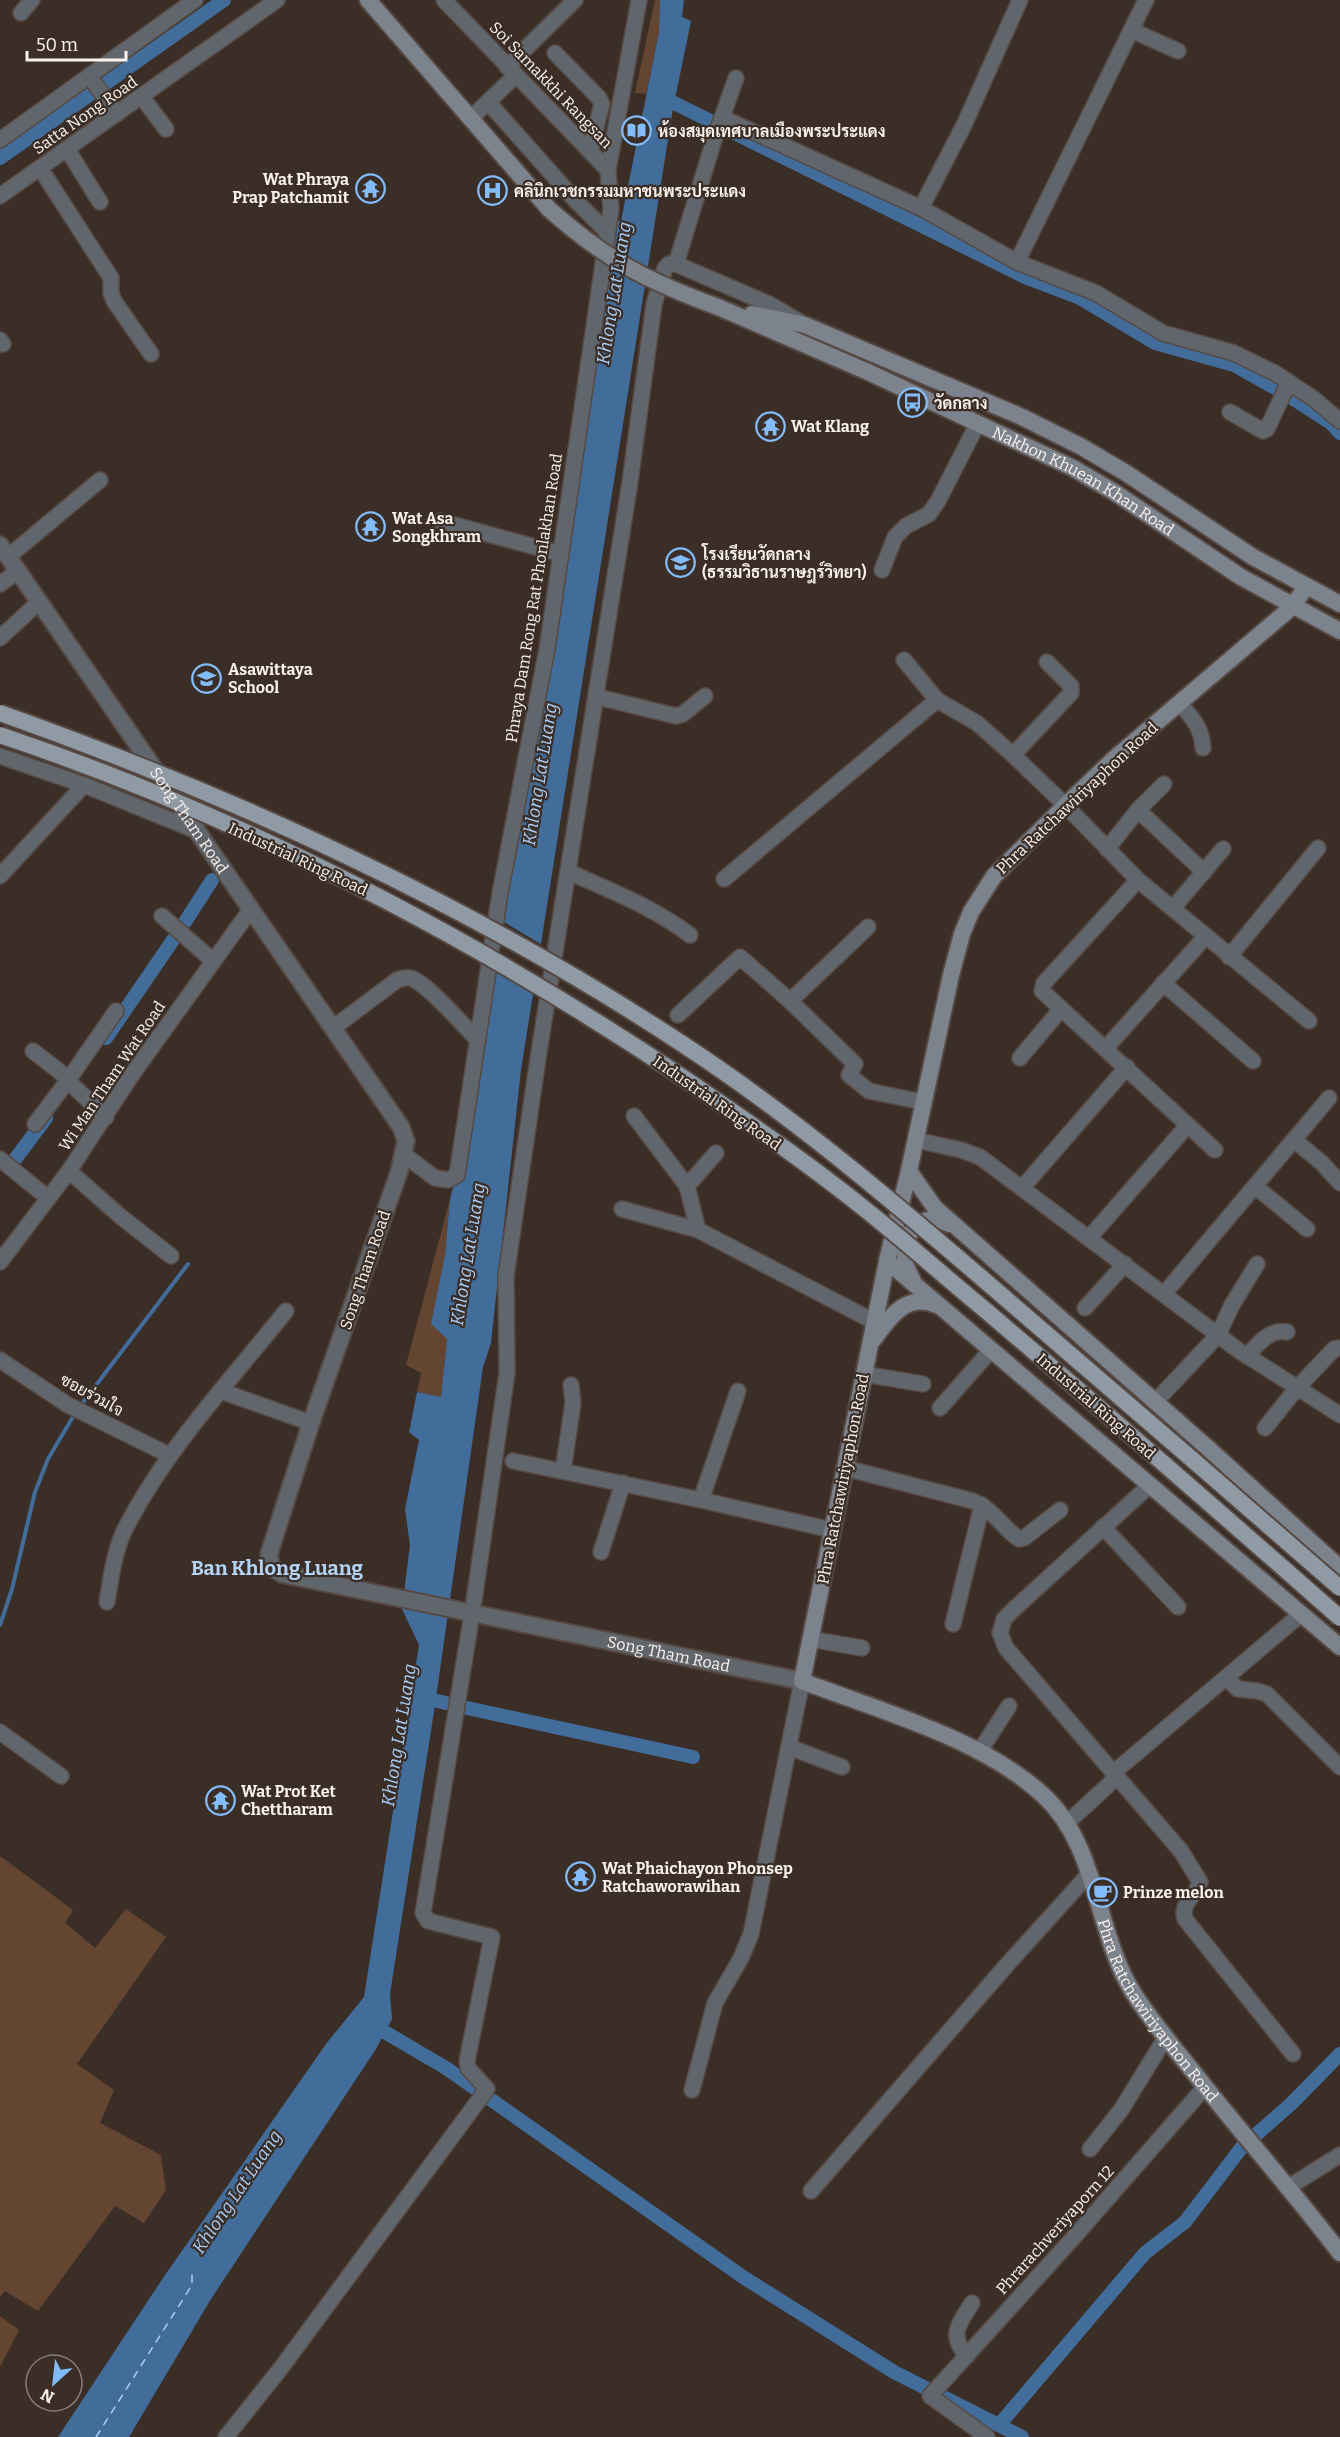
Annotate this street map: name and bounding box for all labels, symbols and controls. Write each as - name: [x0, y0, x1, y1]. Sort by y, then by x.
- street label: Soi Samakkhi Rangsan: [486, 18, 616, 152]
- scale bar: [27, 24, 126, 62]
- text: 50 m: [36, 34, 78, 56]
- street label: Satta Nong Road: [29, 72, 141, 158]
- library icon: ห้องสมุดเทศบาลเมืองพระประแดง: [621, 115, 653, 147]
- place label: ห้องสมุดเทศบาลเมืองพระประแดง: [658, 120, 885, 143]
- place label: Wat Phraya Prap Patchamit: [232, 170, 350, 207]
- temple icon: Wat Phraya Prap Patchamit: [354, 172, 386, 204]
- hospital icon: คลินิกเวชกรรมมหาชนพระประแดง: [477, 175, 509, 207]
- place label: คลินิกเวชกรรมมหาชนพระประแดง: [514, 181, 746, 201]
- water label: Khlong Lat Luang: [592, 220, 636, 366]
- bus stop icon: วัดกลาง: [897, 387, 929, 419]
- place label: วัดกลาง: [934, 393, 987, 413]
- temple icon: Wat Klang: [754, 410, 786, 442]
- place label: Wat Klang: [791, 417, 869, 436]
- street label: Nakhon Khuean Khan Road: [990, 422, 1178, 539]
- street label: Phraya Dam Rong Rat Phonlakhan Road: [502, 452, 566, 744]
- place label: Wat Asa Songkhram: [392, 509, 482, 546]
- temple icon: Wat Asa Songkhram: [355, 511, 387, 543]
- place label: โรงเรียนวัดกลาง (ธรรมวิธานราษฎร์วิทยา): [701, 543, 866, 584]
- school or university icon: โรงเรียนวัดกลาง (ธรรมวิธานราษฎร์วิทยา): [665, 547, 697, 579]
- place label: Asawittaya School: [228, 660, 313, 697]
- school or university icon: Asawittaya School: [191, 662, 223, 694]
- water label: Khlong Lat Luang: [518, 701, 562, 847]
- street label: Phra Ratchawiriyaphon Road: [992, 718, 1162, 878]
- street label: Song Tham Road: [146, 763, 233, 877]
- street label: Industrial Ring Road: [225, 818, 371, 900]
- street label: Wi Man Tham Wat Road: [55, 997, 169, 1154]
- street label: Industrial Ring Road: [649, 1052, 785, 1155]
- water label: Khlong Lat Luang: [446, 1181, 490, 1327]
- street label: Song Tham Road: [336, 1207, 394, 1332]
- street label: Industrial Ring Road: [1033, 1349, 1160, 1463]
- street label: ซอยร่วมใจ: [57, 1368, 128, 1420]
- street label: Phra Ratchawiriyaphon Road: [813, 1372, 873, 1586]
- district label: Ban Khlong Luang: [191, 1556, 364, 1580]
- street label: Song Tham Road: [606, 1632, 732, 1676]
- water label: Khlong Lat Luang: [377, 1662, 421, 1808]
- place label: Wat Prot Ket Chettharam: [241, 1782, 337, 1819]
- temple icon: Wat Prot Ket Chettharam: [204, 1784, 236, 1816]
- place label: Wat Phaichayon Phonsep Ratchaworawihan: [602, 1859, 793, 1896]
- temple icon: Wat Phaichayon Phonsep Ratchaworawihan: [565, 1861, 597, 1893]
- cafe icon: Prinze melon: [1086, 1876, 1118, 1908]
- place label: Prinze melon: [1123, 1883, 1224, 1902]
- street label: Phra Ratchawiriyaphon Road: [1094, 1917, 1223, 2106]
- water label: Khlong Lat Luang: [188, 2126, 286, 2258]
- street label: Phrarachveriyaporn 12: [992, 2162, 1118, 2298]
- north arrow: [24, 2353, 84, 2413]
- text: N: [38, 2385, 57, 2407]

